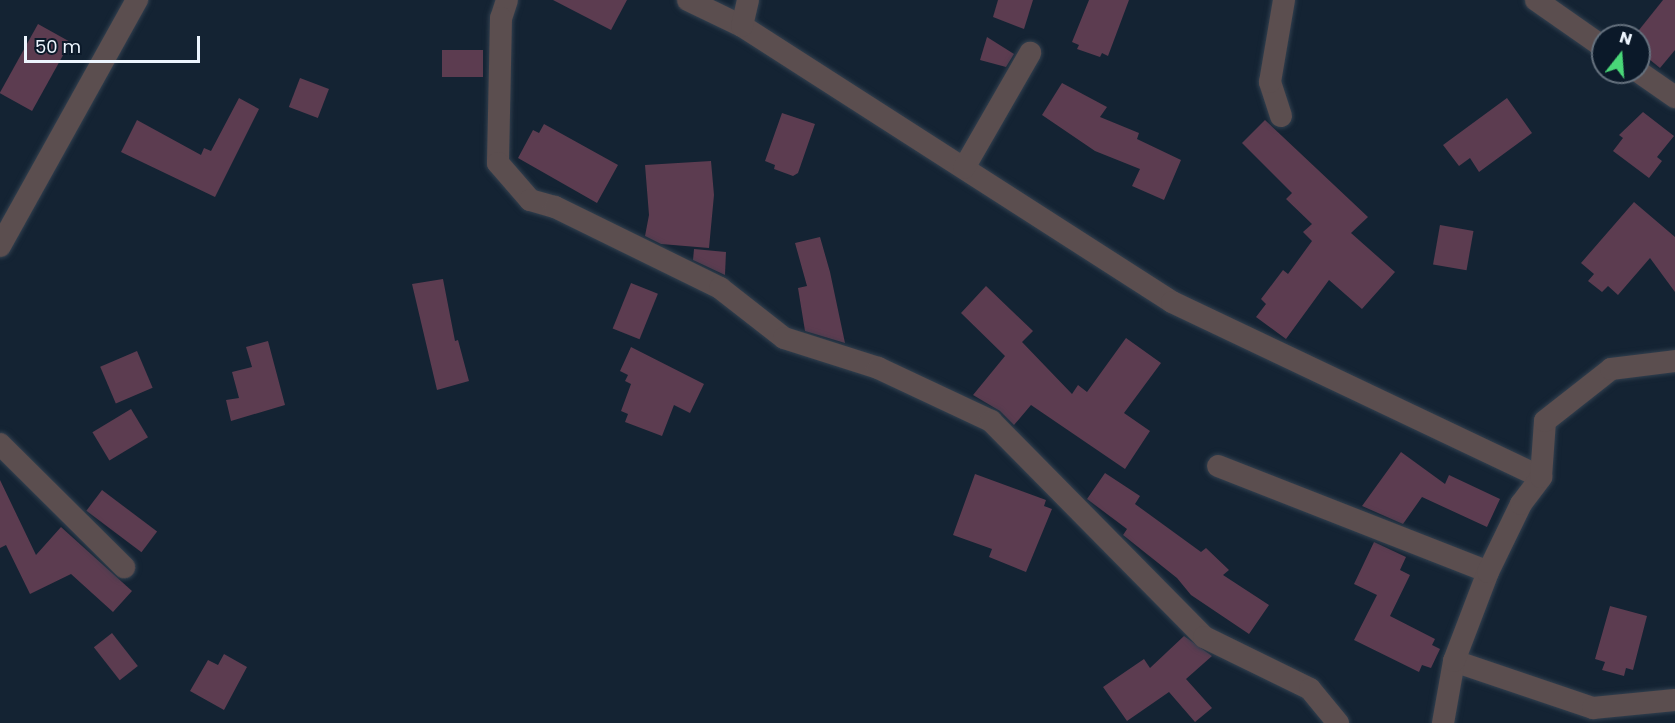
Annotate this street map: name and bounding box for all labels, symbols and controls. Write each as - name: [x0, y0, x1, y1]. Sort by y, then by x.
- scale bar: [27, 24, 202, 62]
- north arrow: [1591, 24, 1651, 84]
- text: N: [1617, 25, 1635, 51]
- text: 50 m: [35, 34, 81, 59]

